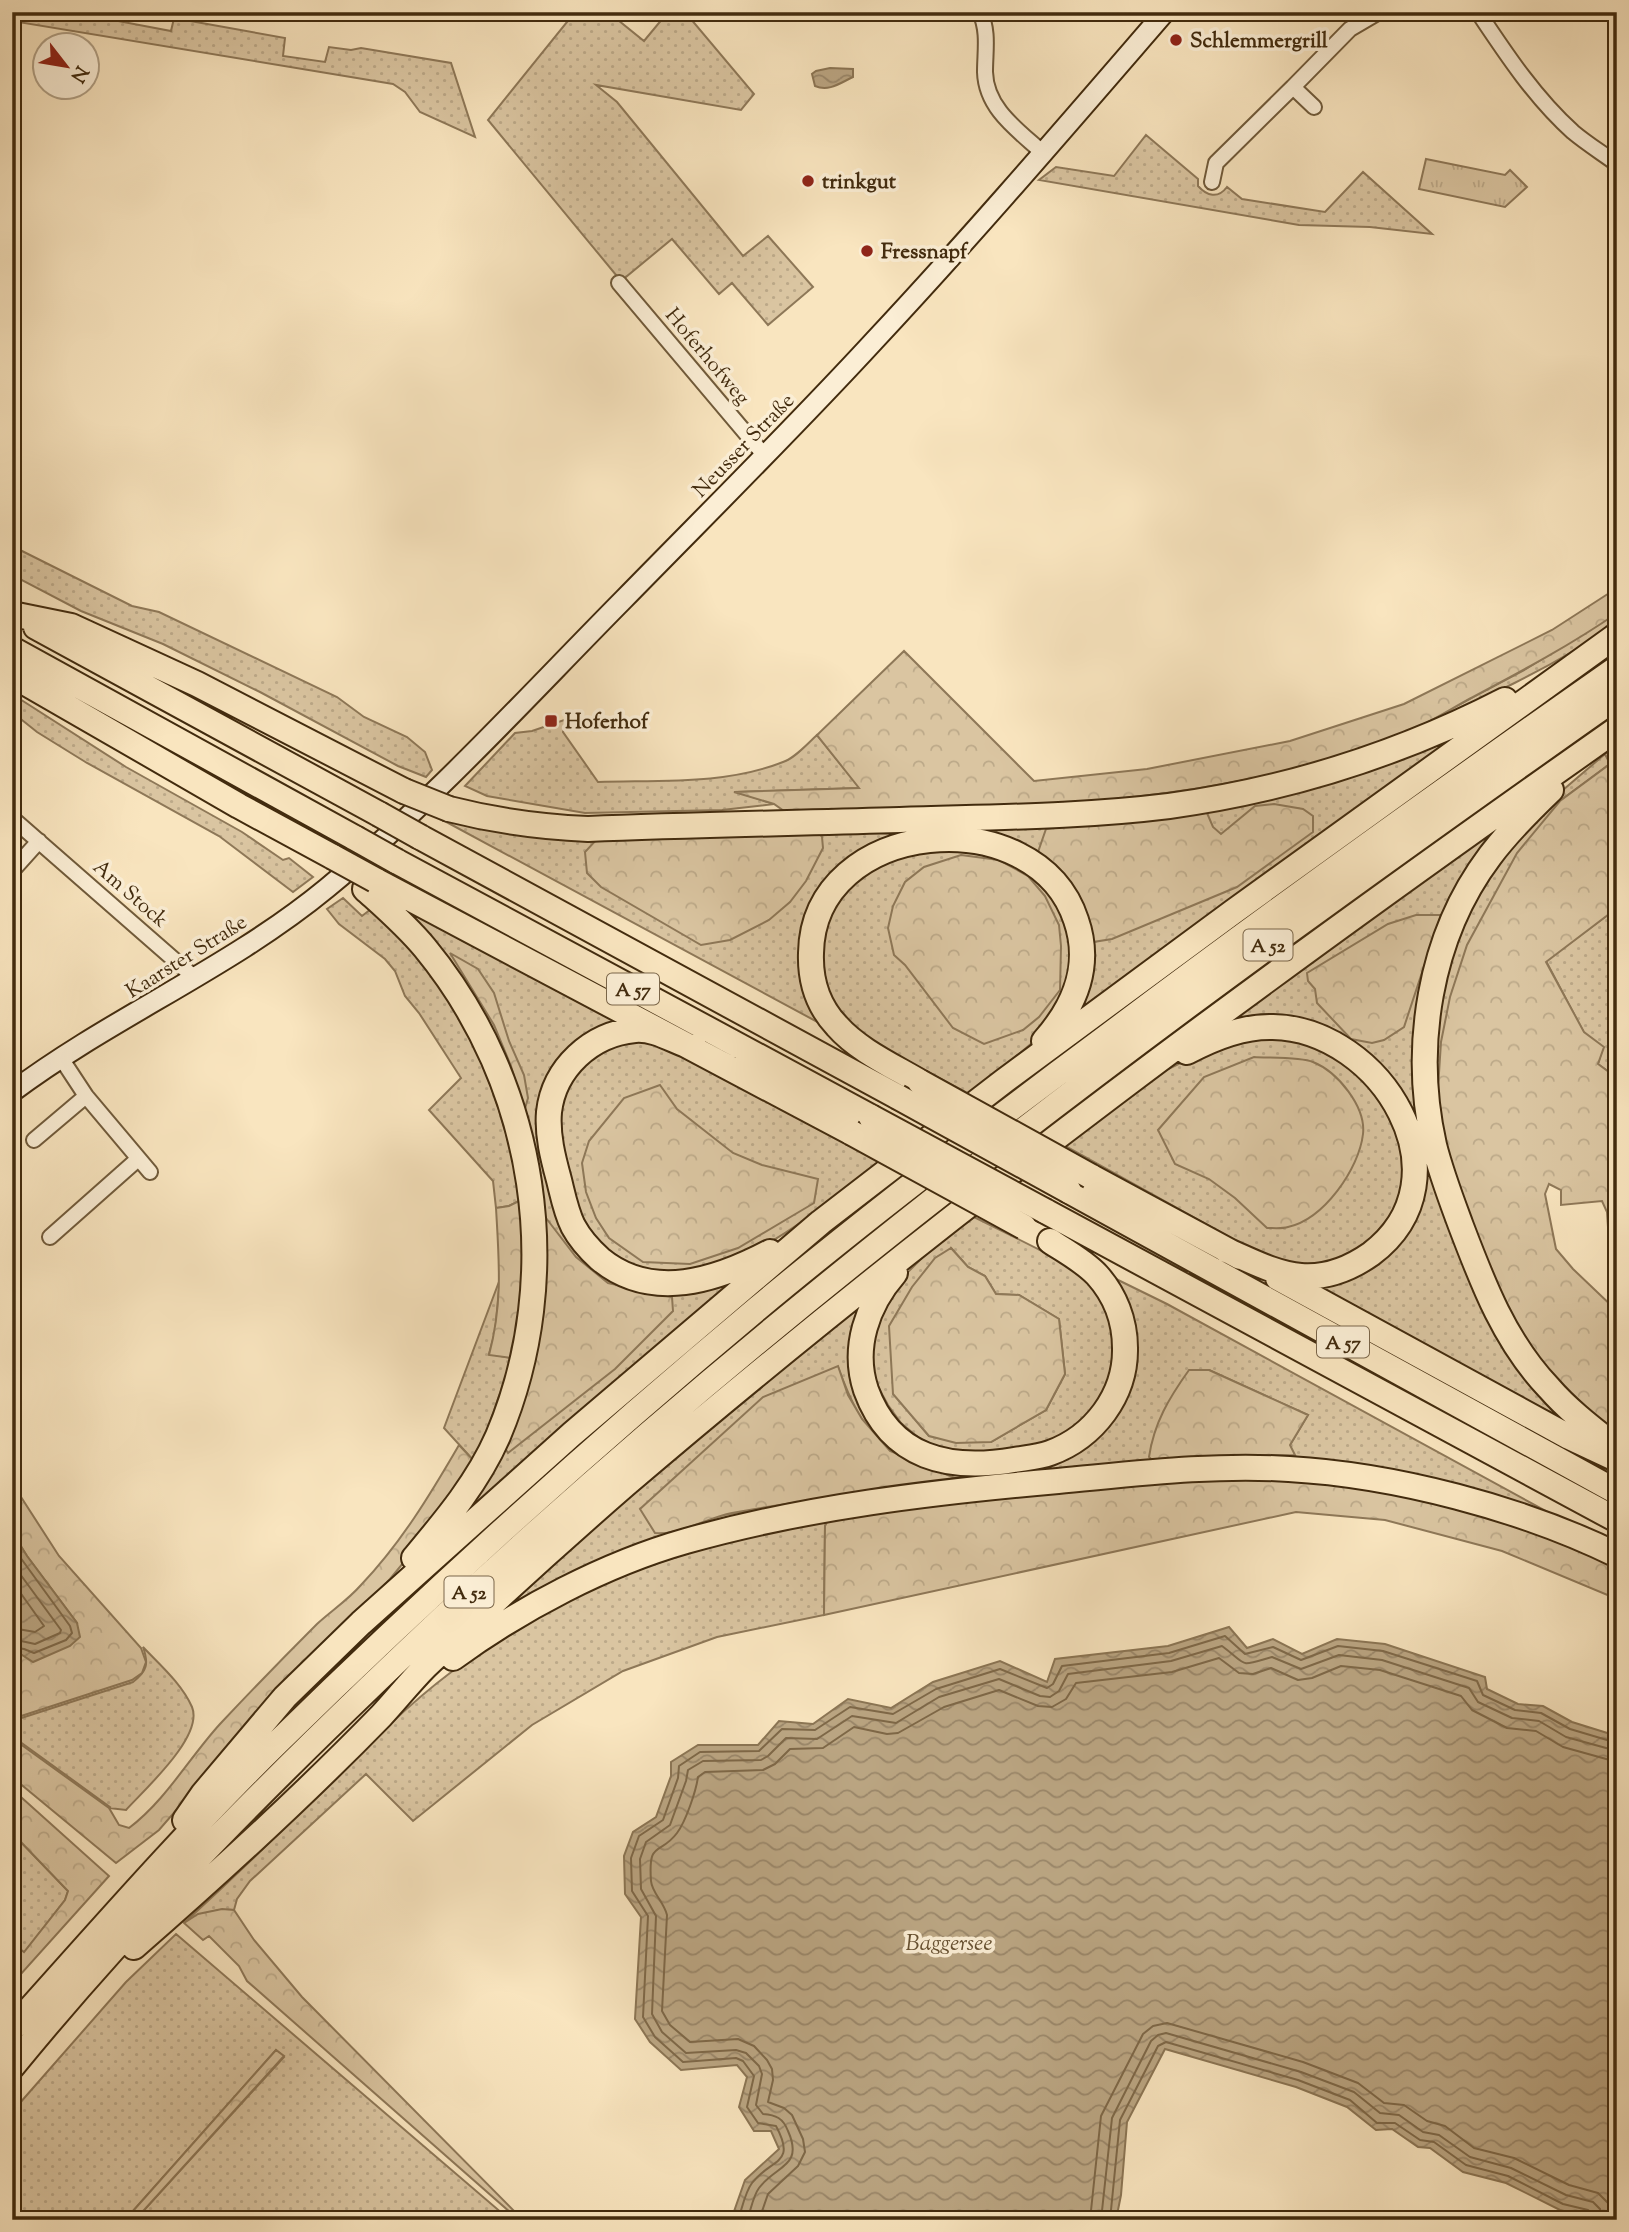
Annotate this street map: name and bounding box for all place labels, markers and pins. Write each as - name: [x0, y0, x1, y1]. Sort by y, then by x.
- place label: Schlemmergrill: [1190, 27, 1328, 57]
- marker: Schlemmergrill: [1168, 32, 1184, 48]
- place label: trinkgut: [822, 168, 897, 198]
- marker: trinkgut: [800, 173, 816, 189]
- place label: Fressnapf: [881, 238, 969, 268]
- marker: Fressnapf: [859, 243, 875, 259]
- place label: Hoferhof: [565, 708, 650, 738]
- marker: Hoferhof: [543, 713, 559, 729]

